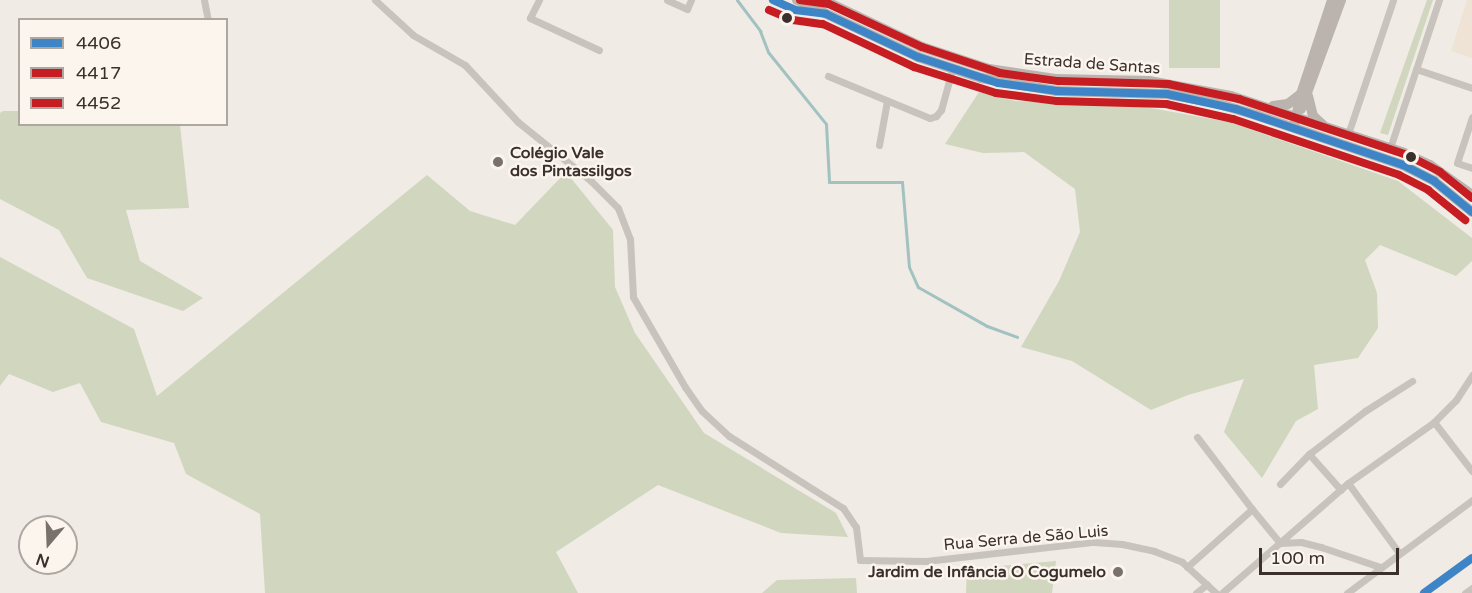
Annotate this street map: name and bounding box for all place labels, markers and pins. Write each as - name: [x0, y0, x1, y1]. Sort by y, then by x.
- unlabelled marker: [781, 12, 793, 24]
- place label: Colégio Vale dos Pintassilgos: [510, 143, 632, 181]
- unlabelled marker: [1405, 151, 1417, 163]
- marker: Colégio Vale dos Pintassilgos: [491, 155, 505, 169]
- place label: Jardim de Infância O Cogumelo: [868, 562, 1106, 582]
- marker: Jardim de Infância O Cogumelo: [1111, 565, 1125, 579]

